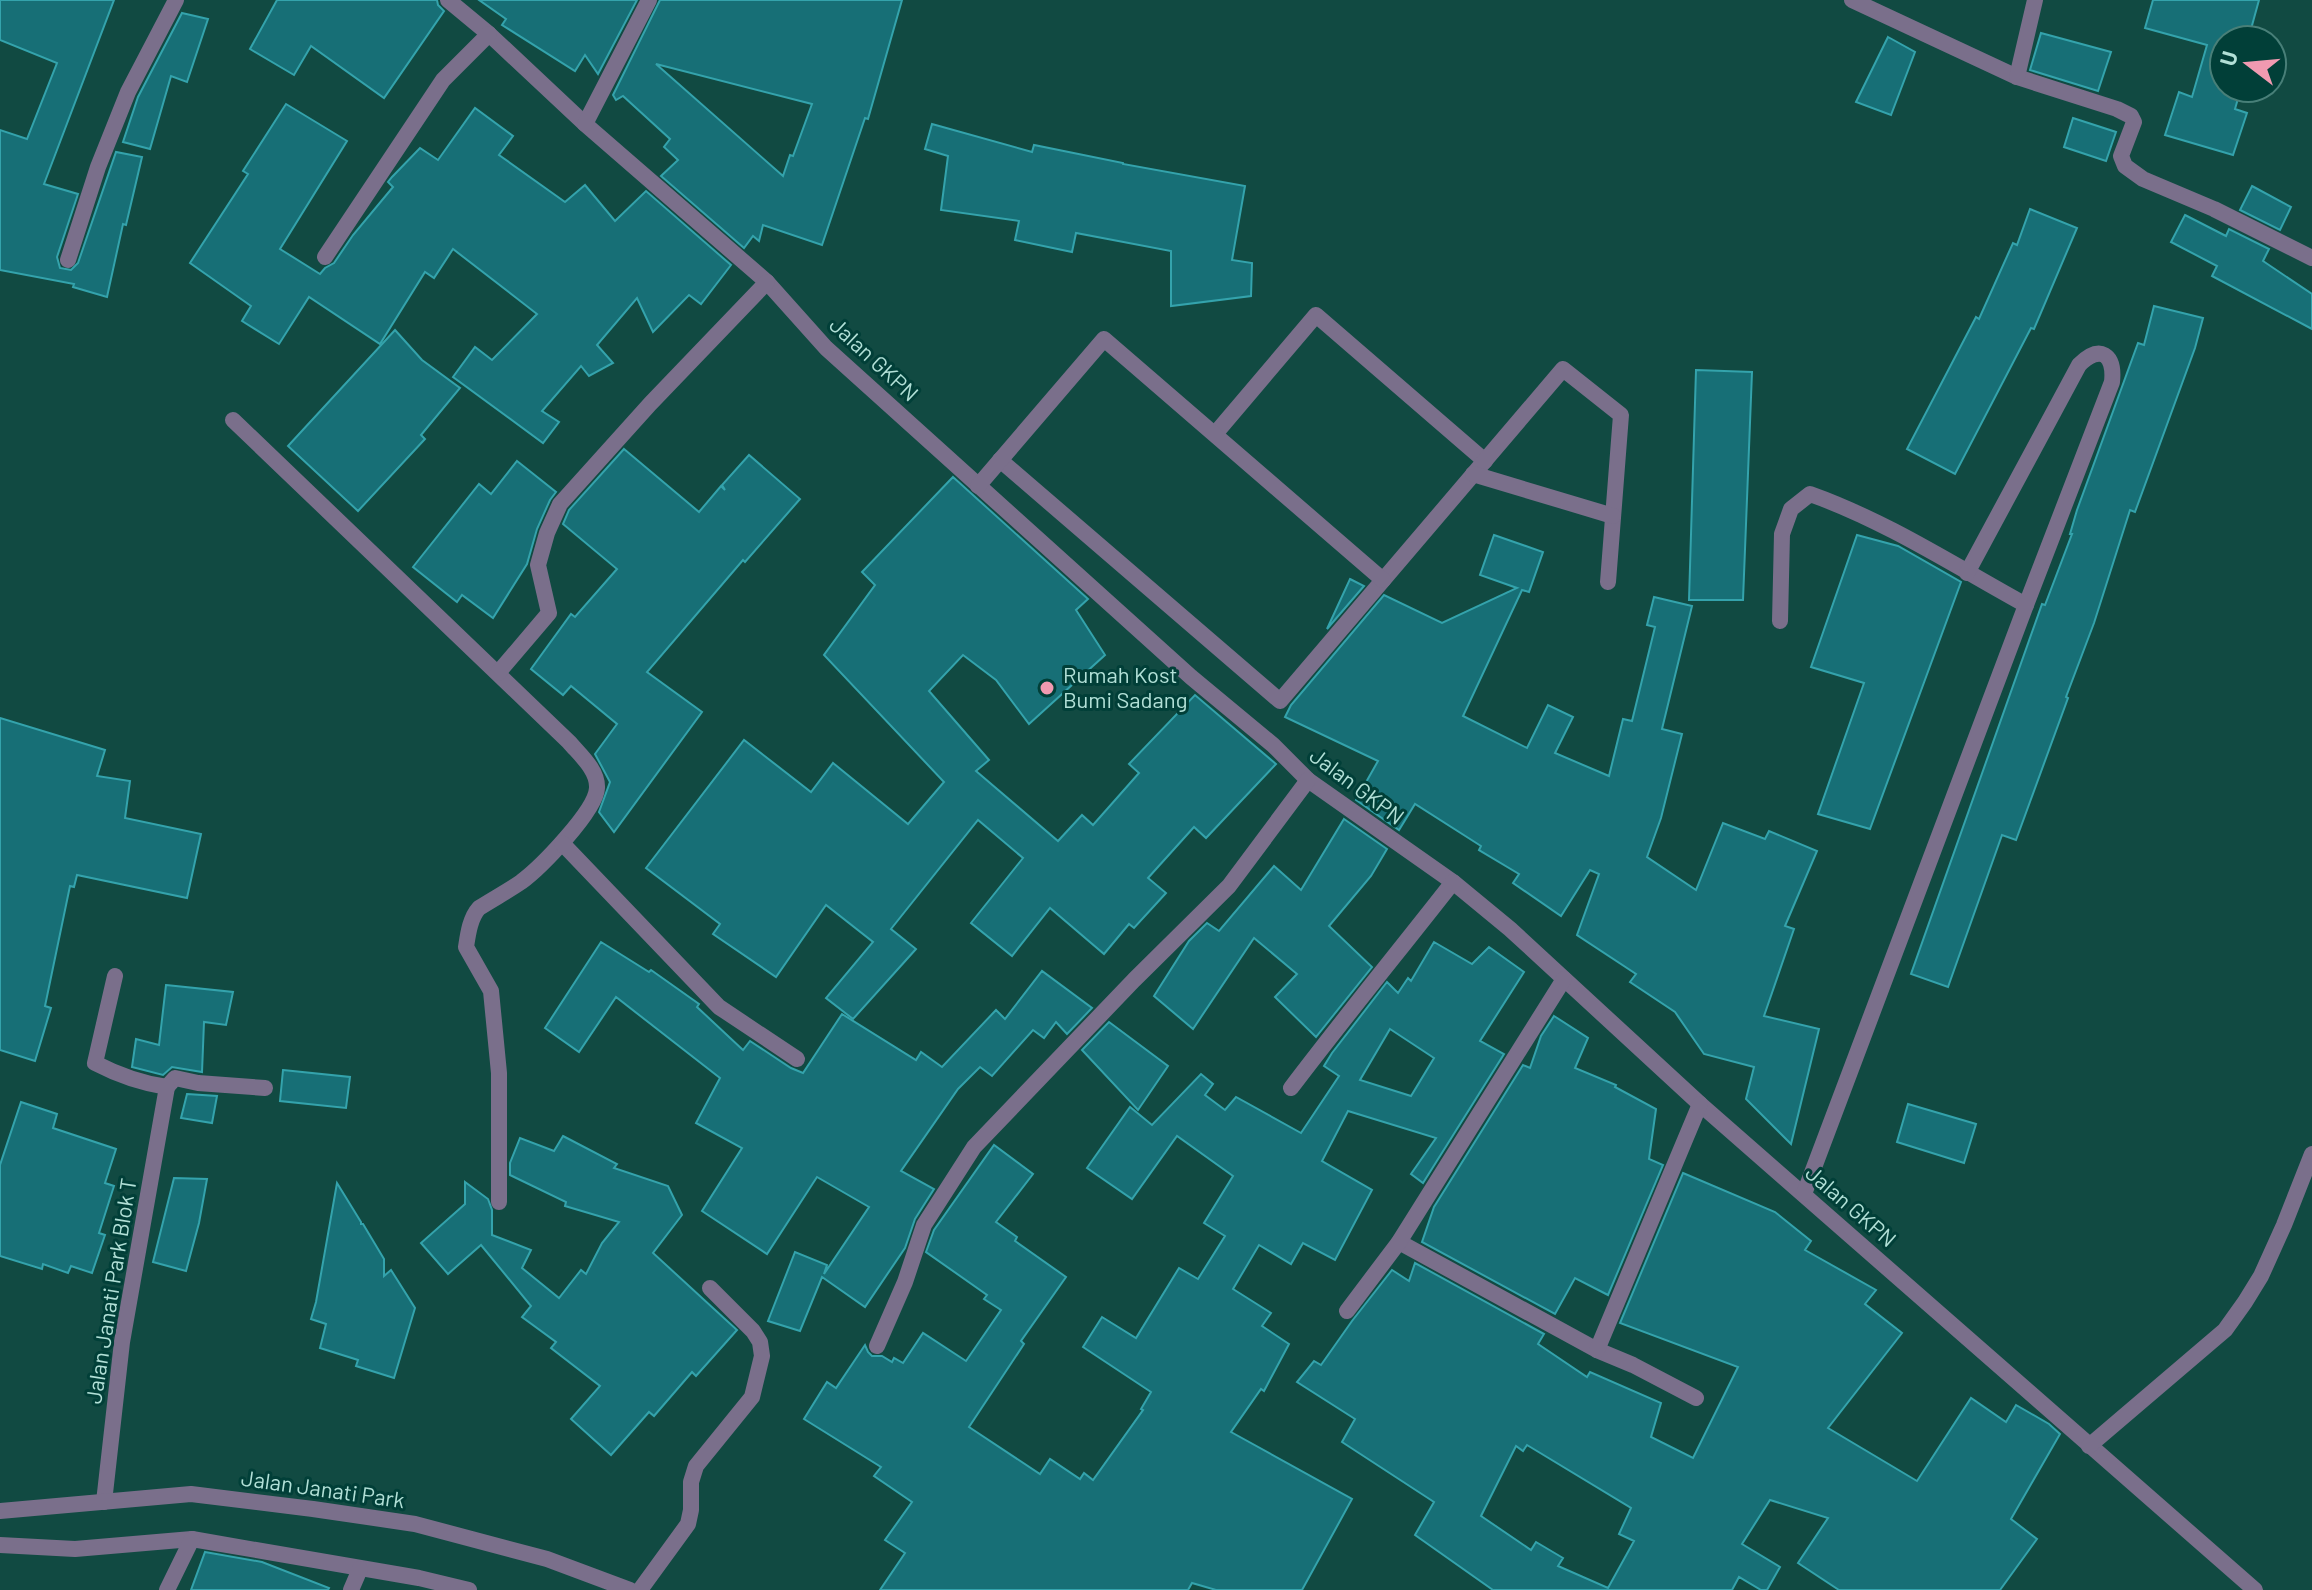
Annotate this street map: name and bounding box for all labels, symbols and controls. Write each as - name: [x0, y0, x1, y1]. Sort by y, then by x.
- north arrow: [2208, 24, 2288, 104]
- text: U: [2213, 48, 2242, 68]
- street label: Jalan GKPN: [825, 311, 924, 406]
- place label: Rumah Kost Bumi Sadang: [1063, 661, 1187, 712]
- marker: Rumah Kost Bumi Sadang: [1038, 679, 1056, 697]
- street label: Jalan GKPN: [1305, 741, 1410, 829]
- street label: Jalan GKPN: [1801, 1159, 1902, 1252]
- street label: Jalan Janati Park Blok T: [79, 1176, 141, 1405]
- street label: Jalan Janati Park: [240, 1464, 406, 1512]

